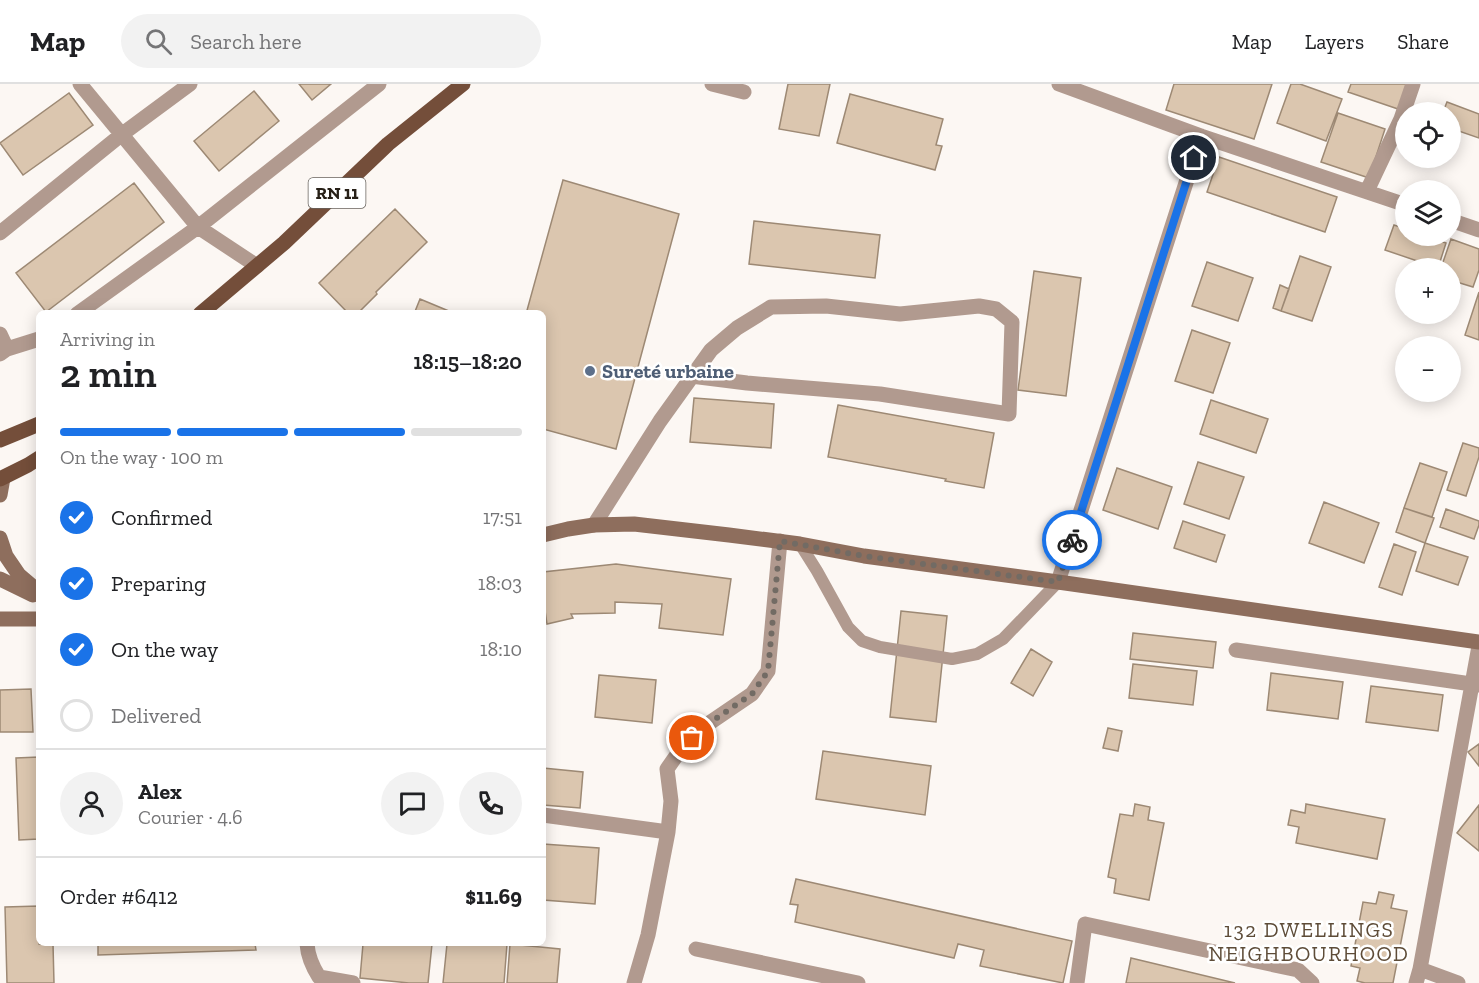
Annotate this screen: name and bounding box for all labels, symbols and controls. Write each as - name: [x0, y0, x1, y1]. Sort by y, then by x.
- search box: [121, 14, 541, 68]
- text: Map: [30, 25, 85, 58]
- icon: search: [142, 25, 175, 58]
- text: Search here: [190, 28, 302, 55]
- text: Map: [1232, 29, 1272, 54]
- text: Layers: [1305, 29, 1364, 54]
- text: Share: [1397, 29, 1449, 54]
- map controls: [1395, 102, 1461, 402]
- button: locate: [1395, 102, 1461, 168]
- pin: [1168, 132, 1219, 183]
- icon: home: [1177, 141, 1210, 174]
- road number: RN 11: [308, 178, 366, 208]
- button: layers: [1395, 180, 1461, 246]
- button: +: [1395, 258, 1461, 324]
- text: Arriving in: [60, 327, 155, 351]
- button: −: [1395, 336, 1461, 402]
- text: 18:15–18:20: [413, 348, 522, 375]
- text: 2 min: [60, 350, 157, 397]
- place label: Sureté urbaine: [602, 359, 734, 383]
- marker: Sureté urbaine: [583, 364, 597, 378]
- text: On the way · 100 m: [60, 445, 223, 469]
- icon: check: [60, 501, 93, 534]
- text: Confirmed: [111, 504, 212, 531]
- text: 17:51: [483, 505, 522, 529]
- courier: [1042, 510, 1102, 570]
- icon: bike: [1056, 524, 1089, 557]
- icon: check: [60, 567, 93, 600]
- text: Preparing: [111, 570, 206, 597]
- text: 18:03: [478, 571, 522, 595]
- icon: check: [60, 633, 93, 666]
- text: On the way: [111, 636, 218, 663]
- text: 18:10: [480, 637, 522, 661]
- text: Delivered: [111, 702, 201, 729]
- pin: [666, 712, 717, 763]
- icon: bag: [675, 721, 708, 754]
- button: person: [60, 772, 123, 835]
- button: chat: [381, 772, 444, 835]
- button: phone: [459, 772, 522, 835]
- text: Alex: [138, 778, 182, 805]
- text: Courier · 4.6: [138, 805, 243, 829]
- text: Order #6412: [60, 883, 178, 910]
- text: $11.69: [465, 883, 522, 910]
- district label: 132 DWELLINGS NEIGHBOURHOOD: [1209, 917, 1409, 966]

